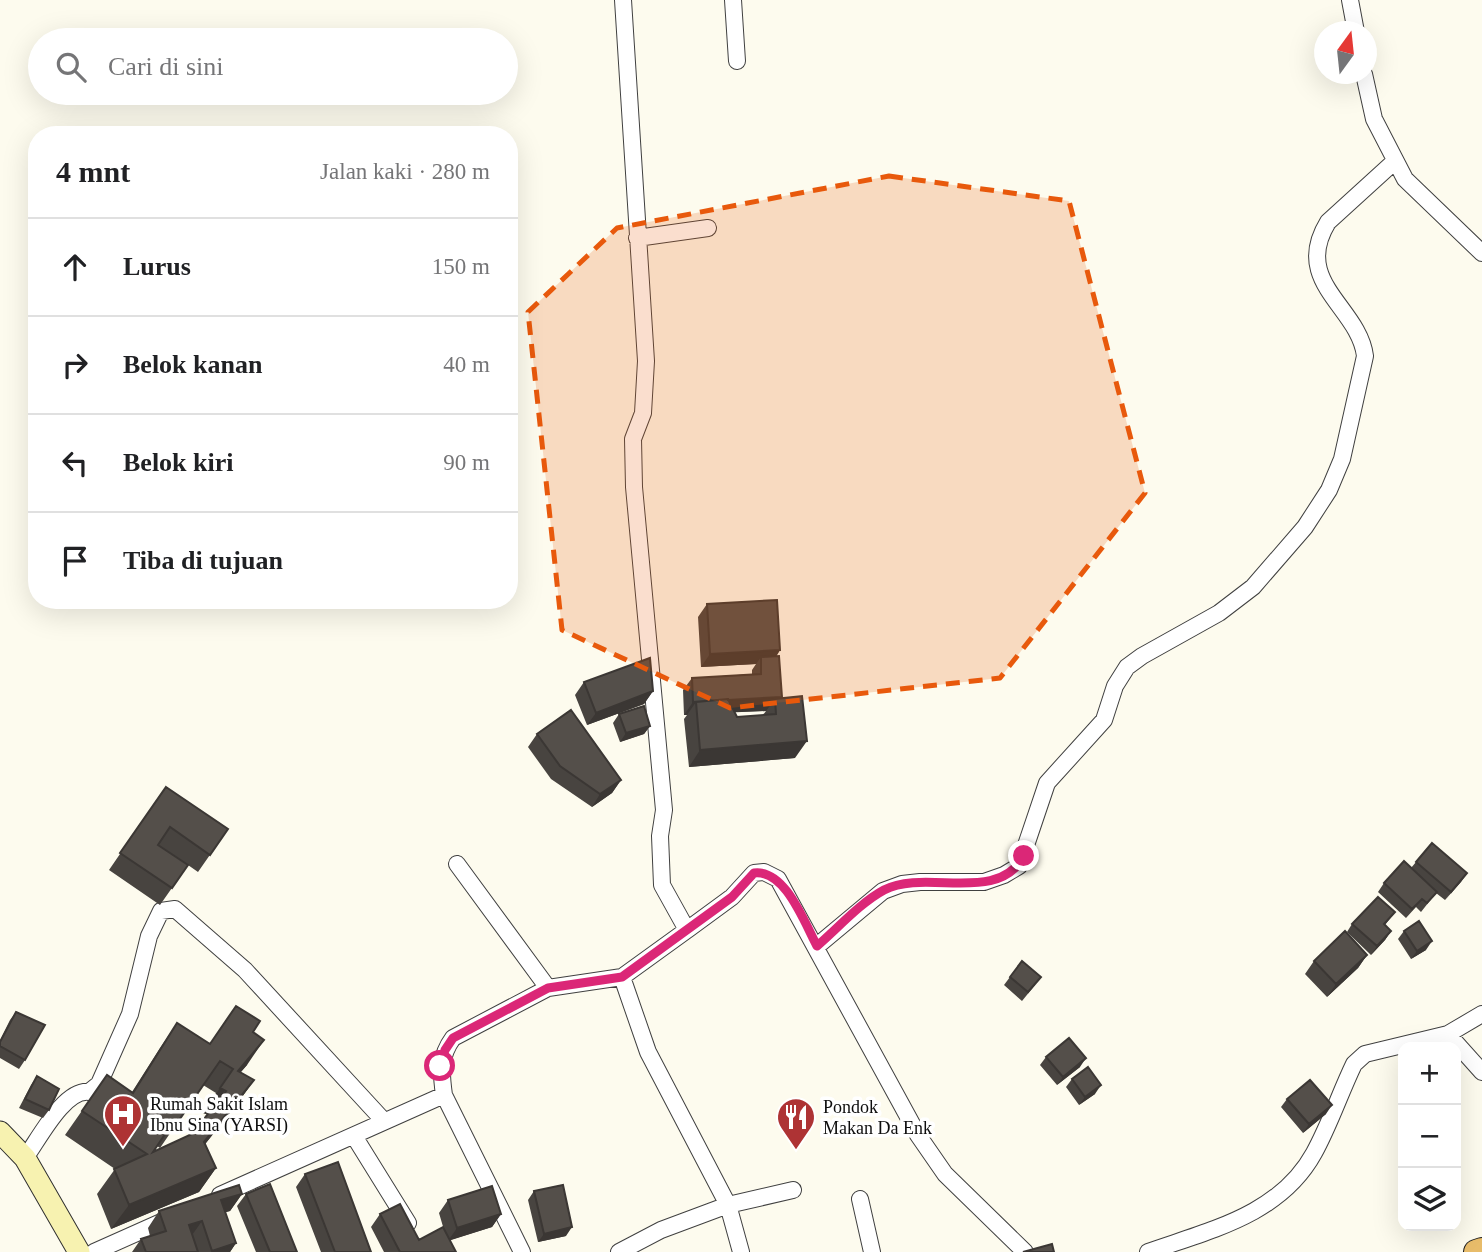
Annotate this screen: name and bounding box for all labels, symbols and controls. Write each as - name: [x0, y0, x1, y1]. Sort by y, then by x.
- north arrow: [1314, 21, 1377, 84]
- search box: [28, 28, 518, 105]
- icon: search: [52, 48, 90, 86]
- text: Cari di sini: [108, 52, 224, 81]
- text: 4 mnt: [56, 155, 130, 188]
- text: Jalan kaki · 280 m: [320, 159, 490, 184]
- icon: ahead: [56, 248, 94, 286]
- text: Lurus: [123, 252, 191, 281]
- text: 150 m: [432, 254, 490, 279]
- icon: right: [56, 346, 94, 384]
- text: Belok kanan: [123, 350, 262, 379]
- text: 40 m: [443, 352, 490, 377]
- icon: left: [56, 444, 94, 482]
- text: Belok kiri: [123, 448, 234, 477]
- text: 90 m: [443, 450, 490, 475]
- icon: arrive: [56, 542, 94, 580]
- text: Tiba di tujuan: [123, 546, 283, 575]
- route end: [1008, 840, 1039, 871]
- map controls: [1398, 1042, 1461, 1231]
- button: +: [1398, 1042, 1461, 1105]
- route start: [424, 1050, 455, 1081]
- hospital icon: Rumah Sakit Islam Ibnu Sina (YARSI): [102, 1093, 144, 1148]
- place label: Rumah Sakit Islam Ibnu Sina (YARSI): [150, 1094, 288, 1136]
- restaurant icon: Pondok Makan Da Enk: [775, 1096, 817, 1151]
- place label: Pondok Makan Da Enk: [823, 1097, 932, 1138]
- button: −: [1398, 1105, 1461, 1168]
- button: layers: [1398, 1168, 1461, 1231]

